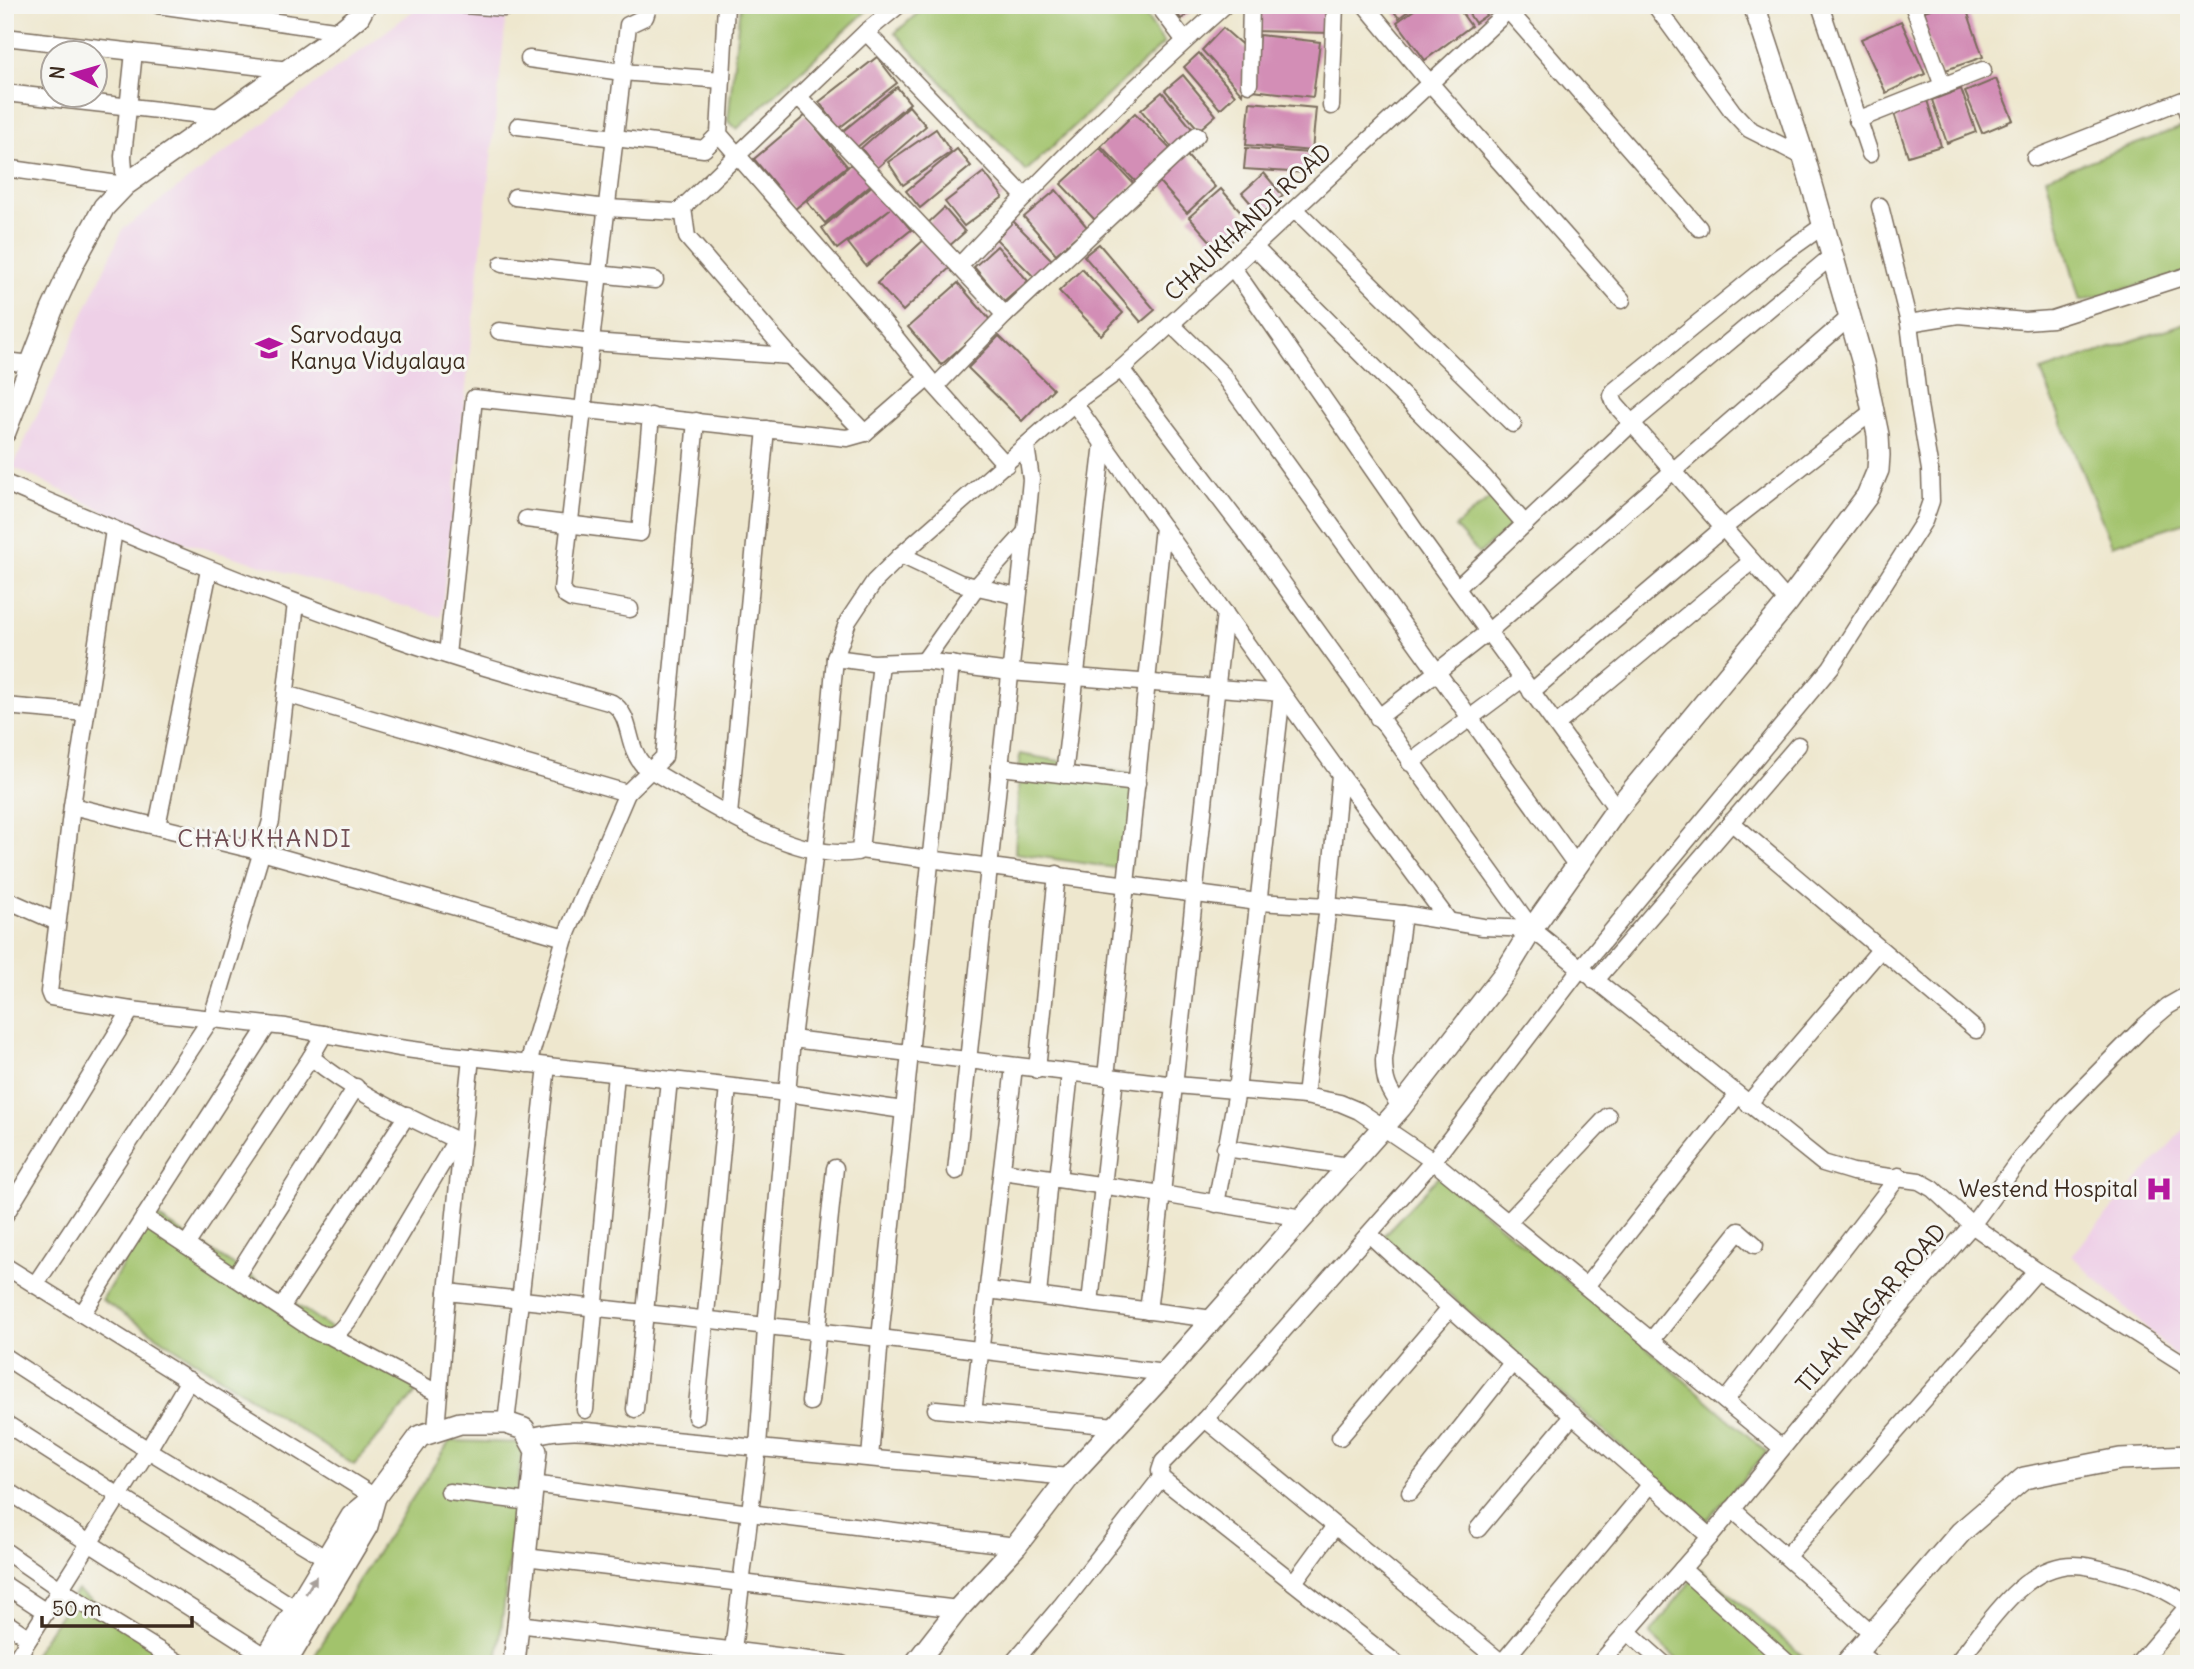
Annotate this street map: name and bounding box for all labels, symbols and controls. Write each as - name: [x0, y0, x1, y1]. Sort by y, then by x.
- north arrow: [38, 38, 108, 108]
- text: N: [45, 65, 70, 80]
- street label: CHAUKHANDI ROAD: [1158, 137, 1337, 307]
- place label: Sarvodaya Kanya Vidyalaya: [290, 320, 466, 375]
- school or university icon: Sarvodaya Kanya Vidyalaya: [254, 333, 284, 363]
- district label: CHAUKHANDI: [177, 823, 353, 853]
- place label: Westend Hospital: [1959, 1174, 2138, 1203]
- hospital icon: Westend Hospital: [2144, 1174, 2174, 1204]
- street label: TILAK NAGAR ROAD: [1789, 1217, 1952, 1398]
- one-way arrow: [305, 1575, 318, 1594]
- scale bar: [42, 1585, 192, 1629]
- text: 50 m: [52, 1595, 101, 1622]

